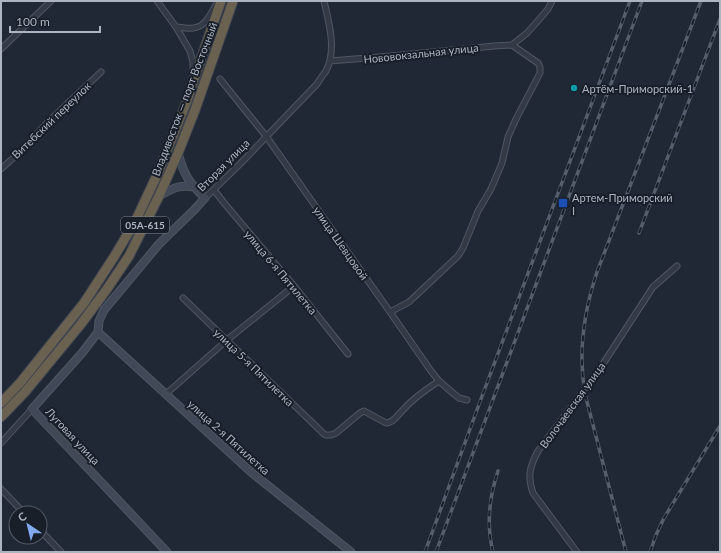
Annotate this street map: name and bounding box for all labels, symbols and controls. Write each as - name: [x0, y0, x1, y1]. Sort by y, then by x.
- scale bar: [10, 8, 100, 34]
- text: 100 m: [16, 14, 50, 29]
- street label: Владивосток — порт Восточный: [149, 20, 219, 178]
- street label: Нововокзальная улица: [363, 40, 479, 66]
- street label: Витебский переулок: [9, 79, 93, 161]
- place label: Артём-Приморский-1: [582, 82, 693, 95]
- marker: Артём-Приморский-1: [569, 83, 579, 93]
- street label: Вторая улица: [194, 136, 252, 194]
- place label: Артем-Приморский I: [572, 191, 673, 217]
- marker: Артем-Приморский I: [557, 197, 569, 209]
- street label: улица Шевцовой: [311, 204, 371, 282]
- road number: 05А-615: [121, 217, 169, 233]
- street label: улица 6-я Пятилетка: [242, 227, 320, 317]
- street label: улица 5-я Пятилетка: [211, 326, 297, 408]
- street label: Волочаевская улица: [537, 360, 607, 450]
- street label: улица 2-я Пятилетка: [185, 397, 273, 477]
- street label: Луговая улица: [43, 404, 103, 467]
- north arrow: [8, 505, 48, 545]
- text: С: [15, 509, 29, 524]

